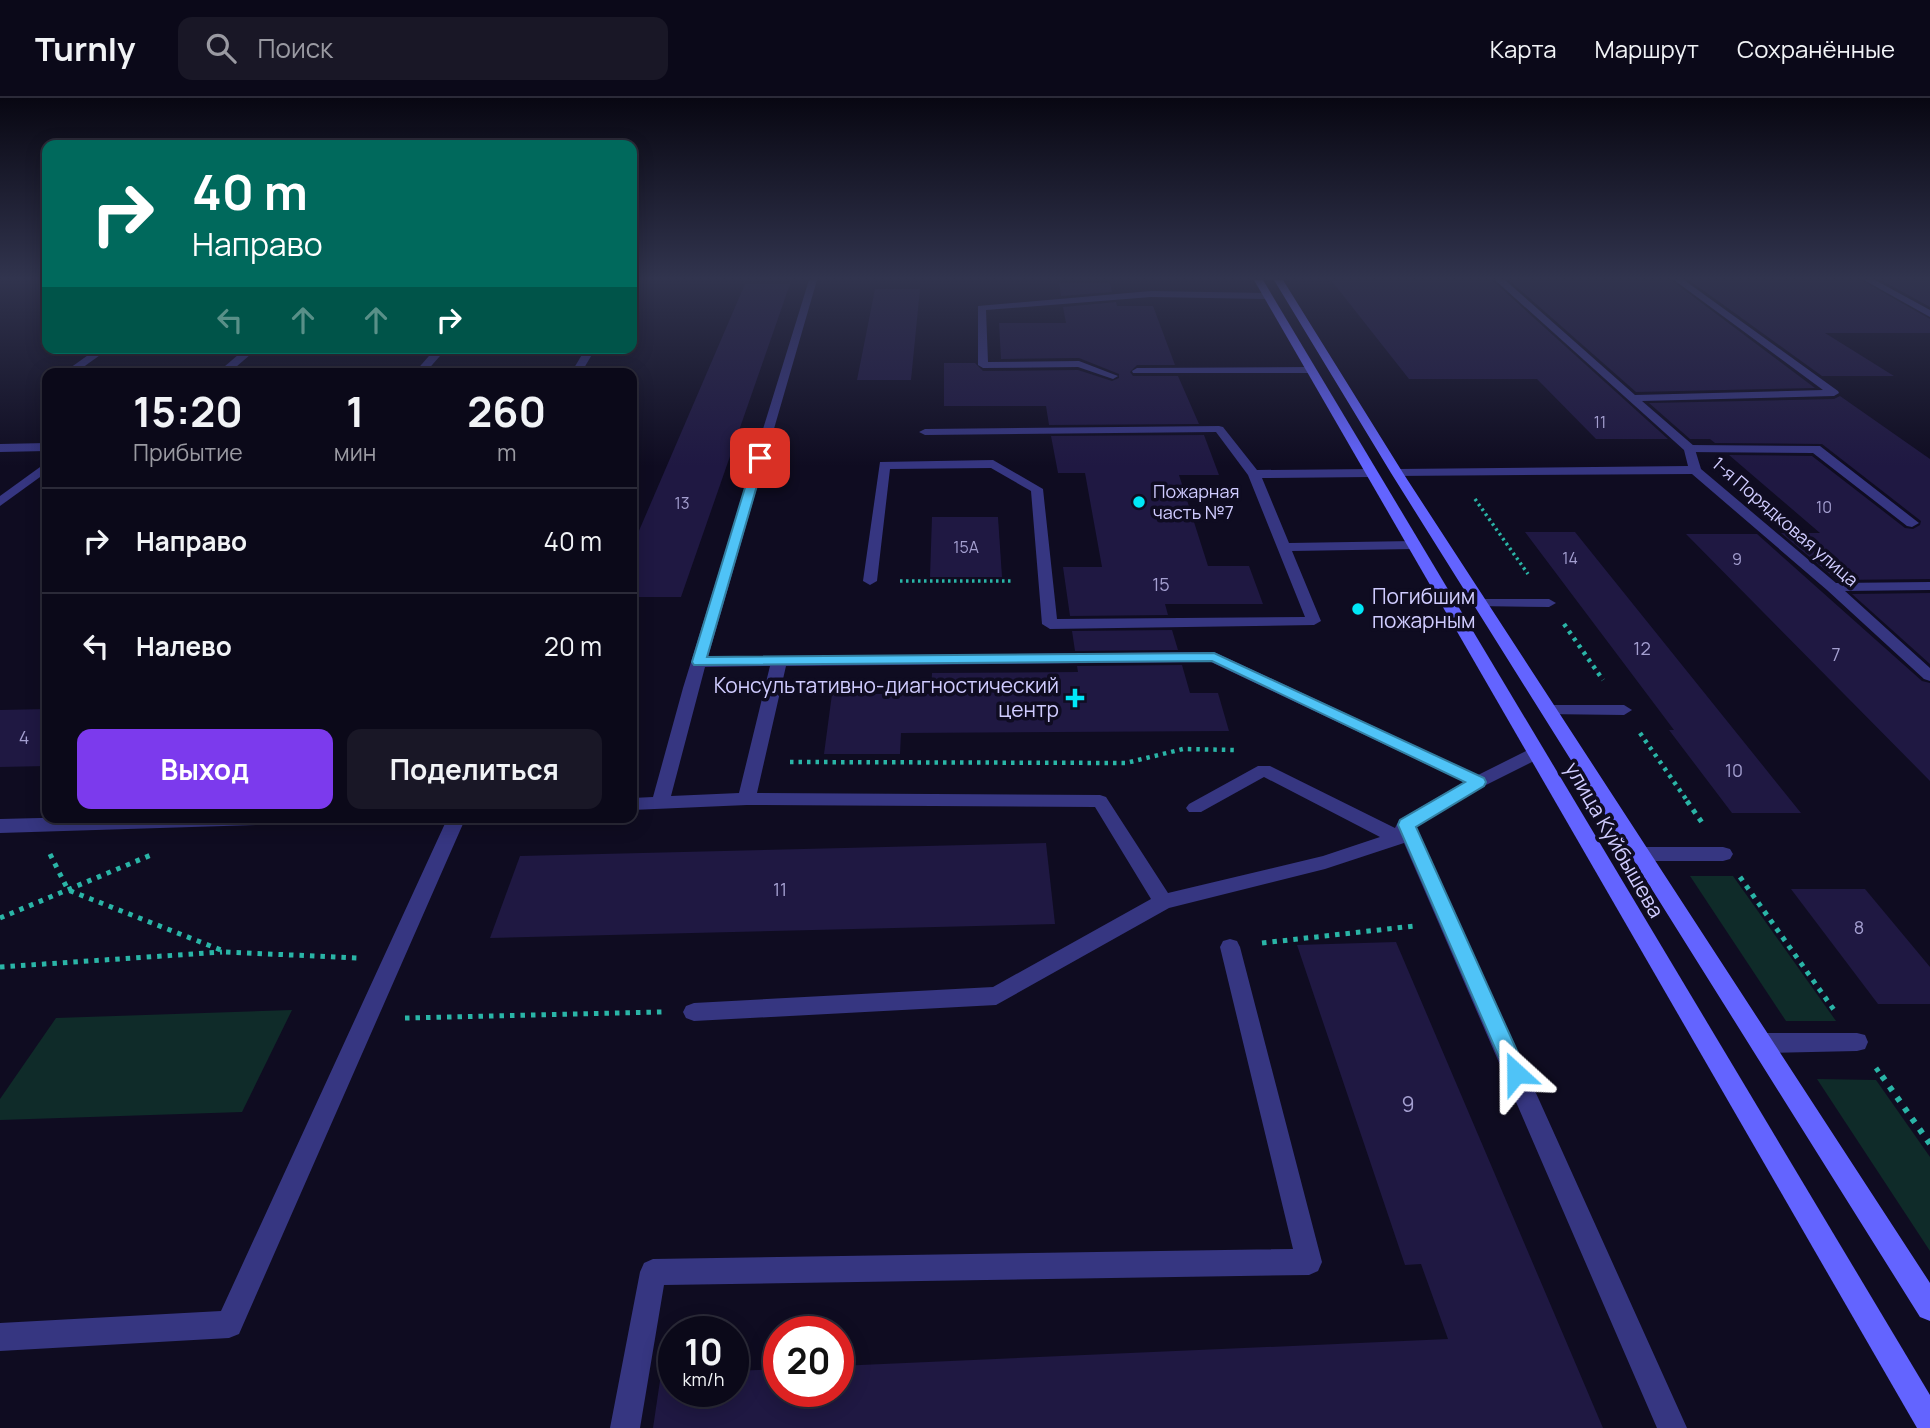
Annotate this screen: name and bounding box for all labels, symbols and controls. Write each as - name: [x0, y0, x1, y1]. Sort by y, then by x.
- search box: [178, 17, 668, 80]
- text: Turnly: [35, 26, 136, 71]
- icon: search: [202, 29, 240, 67]
- text: Поиск: [258, 30, 333, 66]
- text: Карта: [1490, 32, 1557, 65]
- text: Маршрут: [1595, 32, 1699, 65]
- text: Сохранённые: [1737, 32, 1895, 65]
- text: 40 m: [192, 158, 308, 225]
- icon: right: [77, 168, 168, 259]
- text: Направо: [192, 222, 323, 266]
- icon: left: [211, 301, 249, 339]
- icon: ahead: [284, 301, 322, 339]
- icon: ahead: [357, 301, 395, 339]
- icon: right: [430, 301, 468, 339]
- text: 15:20: [133, 382, 243, 440]
- text: 1: [346, 382, 364, 440]
- text: 260: [467, 382, 546, 440]
- house number: 11: [1594, 411, 1606, 433]
- pin: [730, 428, 790, 488]
- text: Прибытие: [133, 436, 243, 468]
- text: мин: [334, 436, 376, 468]
- text: m: [497, 436, 516, 468]
- icon: arrive: [741, 439, 779, 477]
- street label: 1-я Порядковая улица: [1708, 451, 1864, 591]
- place label: Пожарная часть №7: [1153, 479, 1239, 524]
- house number: 13: [674, 492, 690, 514]
- marker: Пожарная часть №7: [1131, 494, 1147, 510]
- house number: 10: [1816, 496, 1832, 518]
- icon: right: [77, 522, 115, 560]
- text: Направо: [136, 523, 247, 559]
- text: 40 m: [544, 523, 602, 559]
- house number: 15А: [953, 536, 979, 558]
- house number: 14: [1562, 547, 1578, 569]
- house number: 9: [1732, 548, 1742, 570]
- house number: 15: [1152, 572, 1170, 596]
- place label: Погибшим пожарным: [1372, 582, 1476, 634]
- marker: Погибшим пожарным: [1350, 601, 1366, 617]
- icon: left: [77, 627, 115, 665]
- text: Налево: [136, 628, 232, 664]
- text: 20 m: [544, 628, 602, 664]
- house number: 12: [1633, 636, 1651, 660]
- house number: 7: [1831, 642, 1841, 666]
- place label: Консультативно-диагностический центр: [714, 671, 1059, 723]
- marker: Консультативно-диагностический центр: [1065, 688, 1085, 708]
- house number: 4: [19, 725, 29, 749]
- button: Выход: [77, 729, 333, 809]
- button: Поделиться: [347, 729, 602, 809]
- street label: улица Куйбышева: [1559, 757, 1671, 922]
- house number: 10: [1725, 758, 1743, 782]
- house number: 11: [773, 877, 787, 901]
- house number: 8: [1854, 915, 1864, 939]
- position arrow: [1479, 1036, 1553, 1110]
- house number: 9: [1401, 1090, 1415, 1118]
- speed limit sign: 20: [763, 1316, 854, 1407]
- text: 10: [684, 1328, 723, 1376]
- text: km/h: [683, 1367, 724, 1391]

